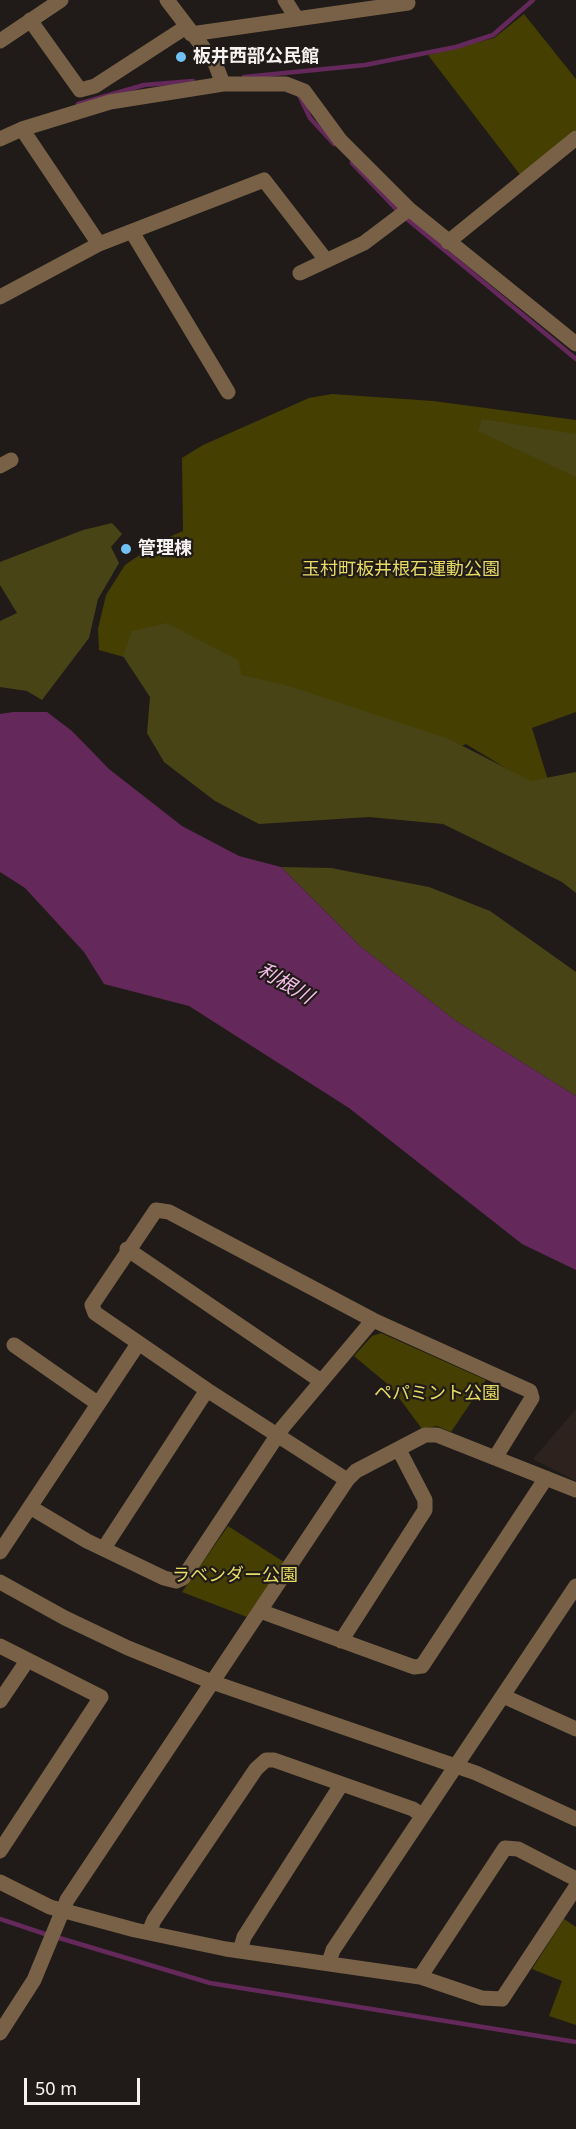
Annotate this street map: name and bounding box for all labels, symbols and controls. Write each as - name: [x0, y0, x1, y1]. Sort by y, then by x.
- place label: 板井西部公民館: [193, 46, 319, 68]
- marker: 板井西部公民館: [174, 50, 188, 64]
- place label: 管理棟: [138, 538, 192, 560]
- marker: 管理棟: [119, 542, 133, 556]
- park label: 玉村町板井根石運動公園: [302, 559, 500, 581]
- water label: 利根川: [253, 958, 317, 1010]
- park label: ペパミント公園: [374, 1383, 500, 1405]
- park label: ラベンダー公園: [172, 1565, 298, 1587]
- scale bar: [27, 2066, 142, 2104]
- text: 50 m: [35, 2076, 77, 2100]

